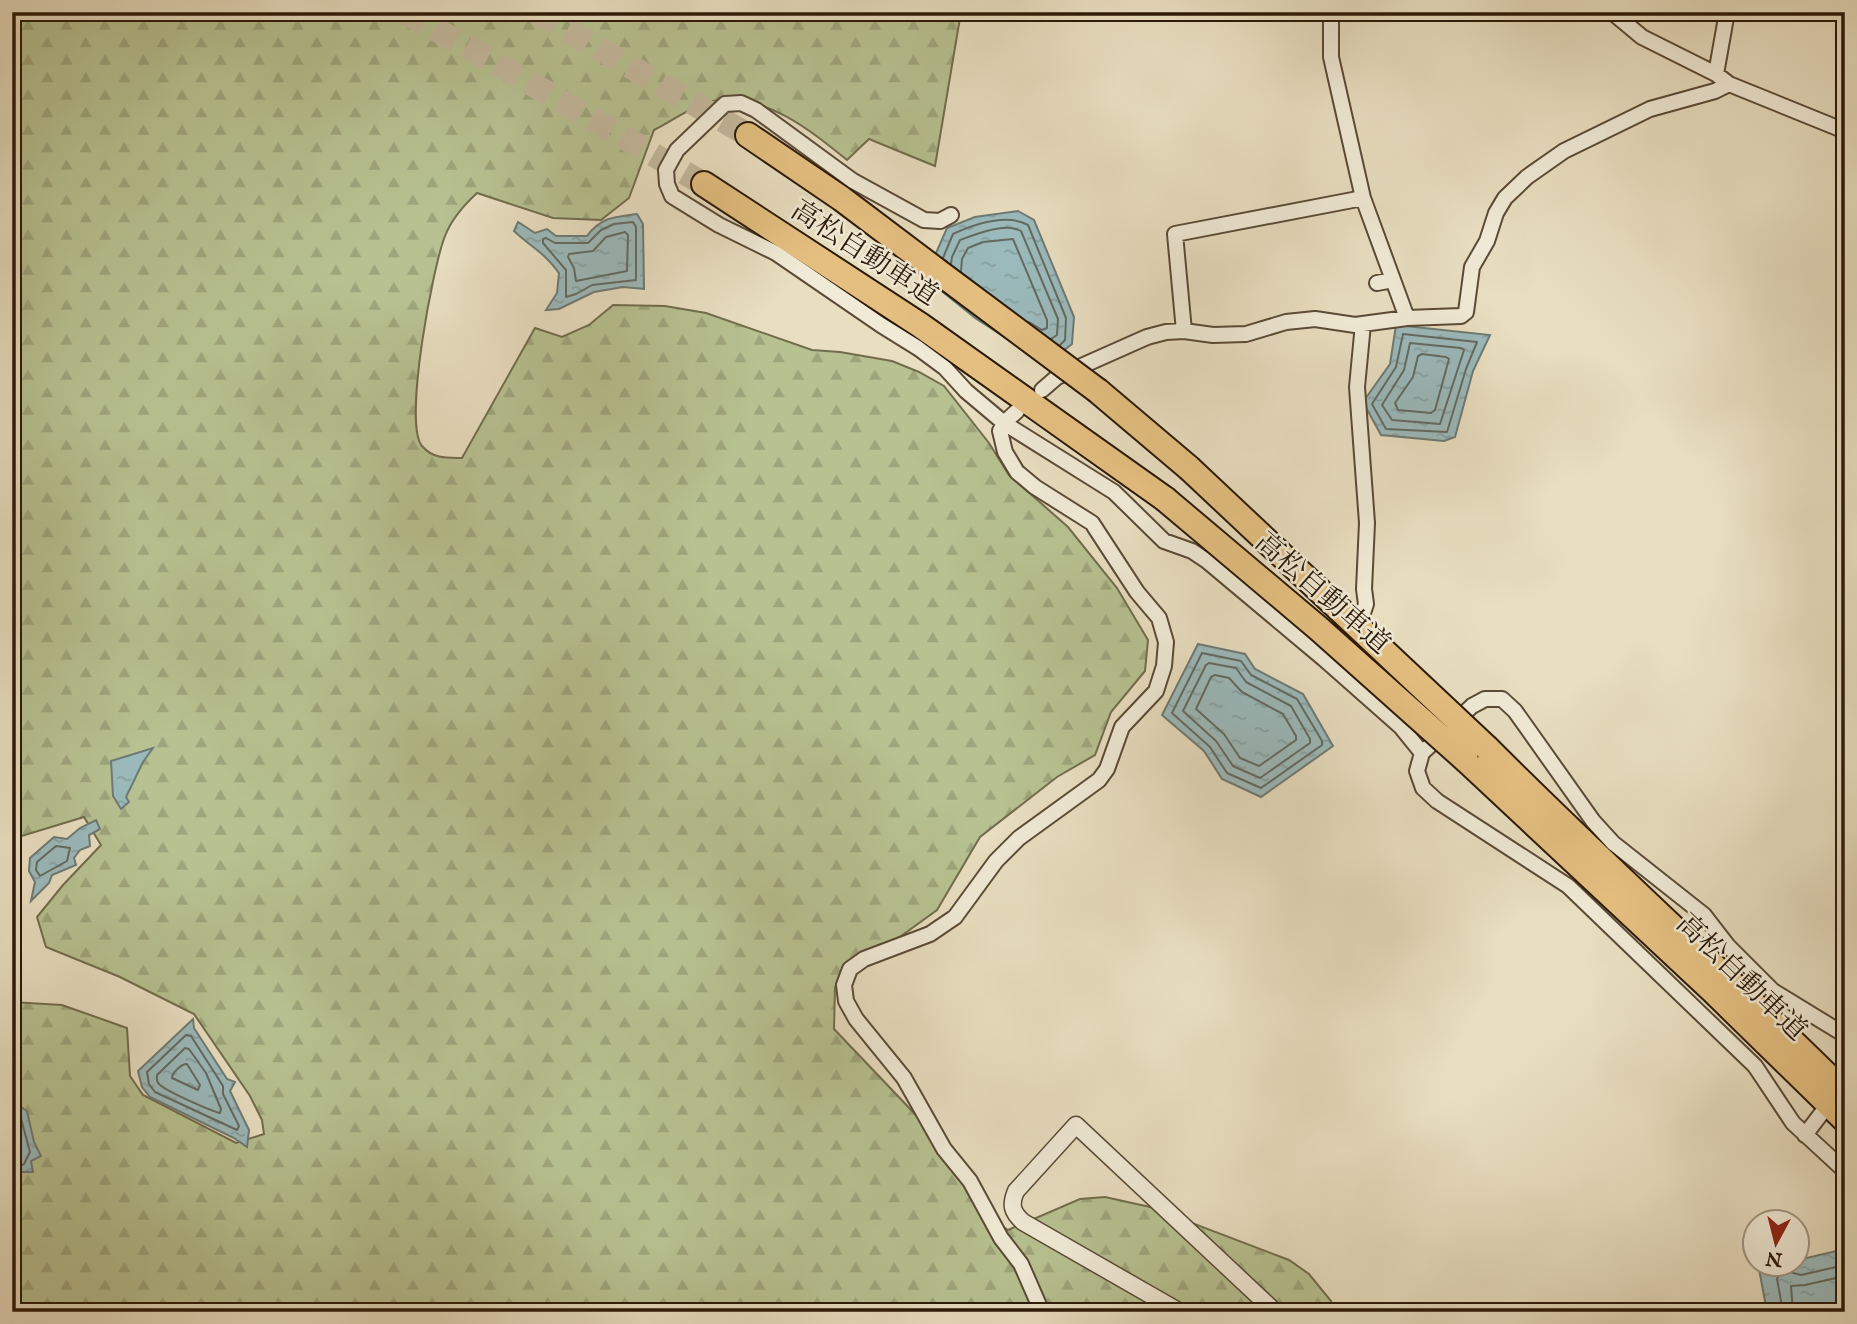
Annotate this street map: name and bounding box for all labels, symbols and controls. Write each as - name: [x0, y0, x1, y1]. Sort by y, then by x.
- street label: 高松自動車道: [784, 194, 944, 314]
- street label: 高松自動車道: [1247, 526, 1397, 662]
- street label: 高松自動車道: [1668, 907, 1814, 1049]
- north arrow: [1742, 1208, 1812, 1278]
- text: N: [1764, 1245, 1785, 1271]

